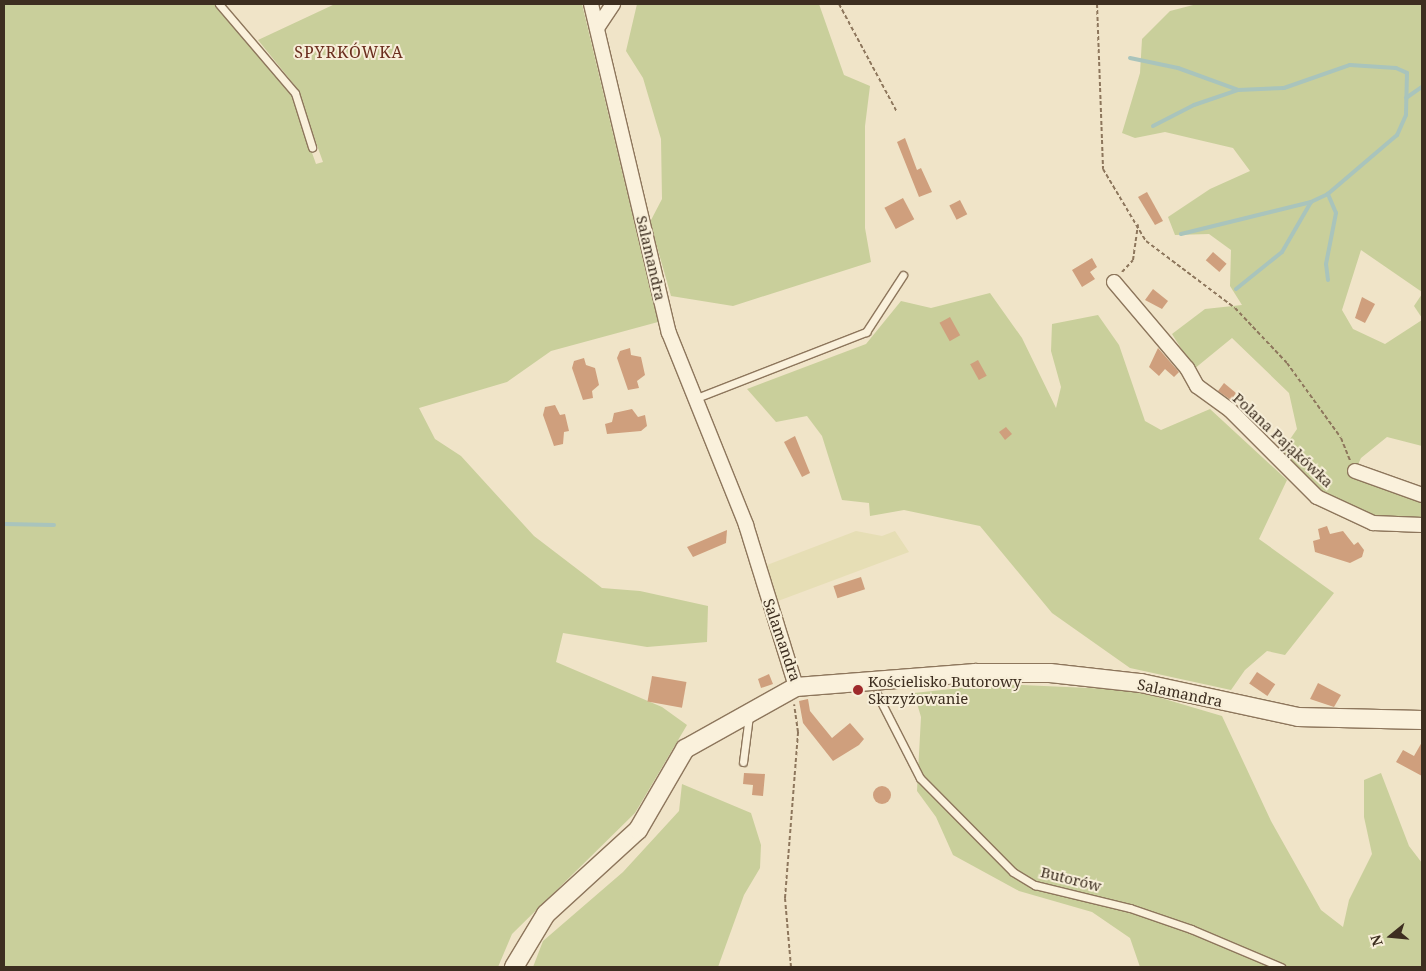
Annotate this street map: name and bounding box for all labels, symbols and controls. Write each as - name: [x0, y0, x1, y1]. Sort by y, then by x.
- district label: SPYRKÓWKA: [293, 42, 405, 62]
- street label: Salamandra: [633, 214, 669, 302]
- street label: Polana Pająkówka: [1229, 389, 1337, 491]
- street label: Salamandra: [759, 596, 805, 684]
- place label: Kościelisko Butorowy Skrzyżowanie: [868, 672, 1021, 707]
- street label: Salamandra: [1136, 675, 1224, 711]
- marker: Kościelisko Butorowy Skrzyżowanie: [852, 684, 864, 696]
- street label: Butorów: [1039, 863, 1103, 895]
- north arrow: [1366, 911, 1416, 961]
- text: N: [1365, 932, 1387, 949]

